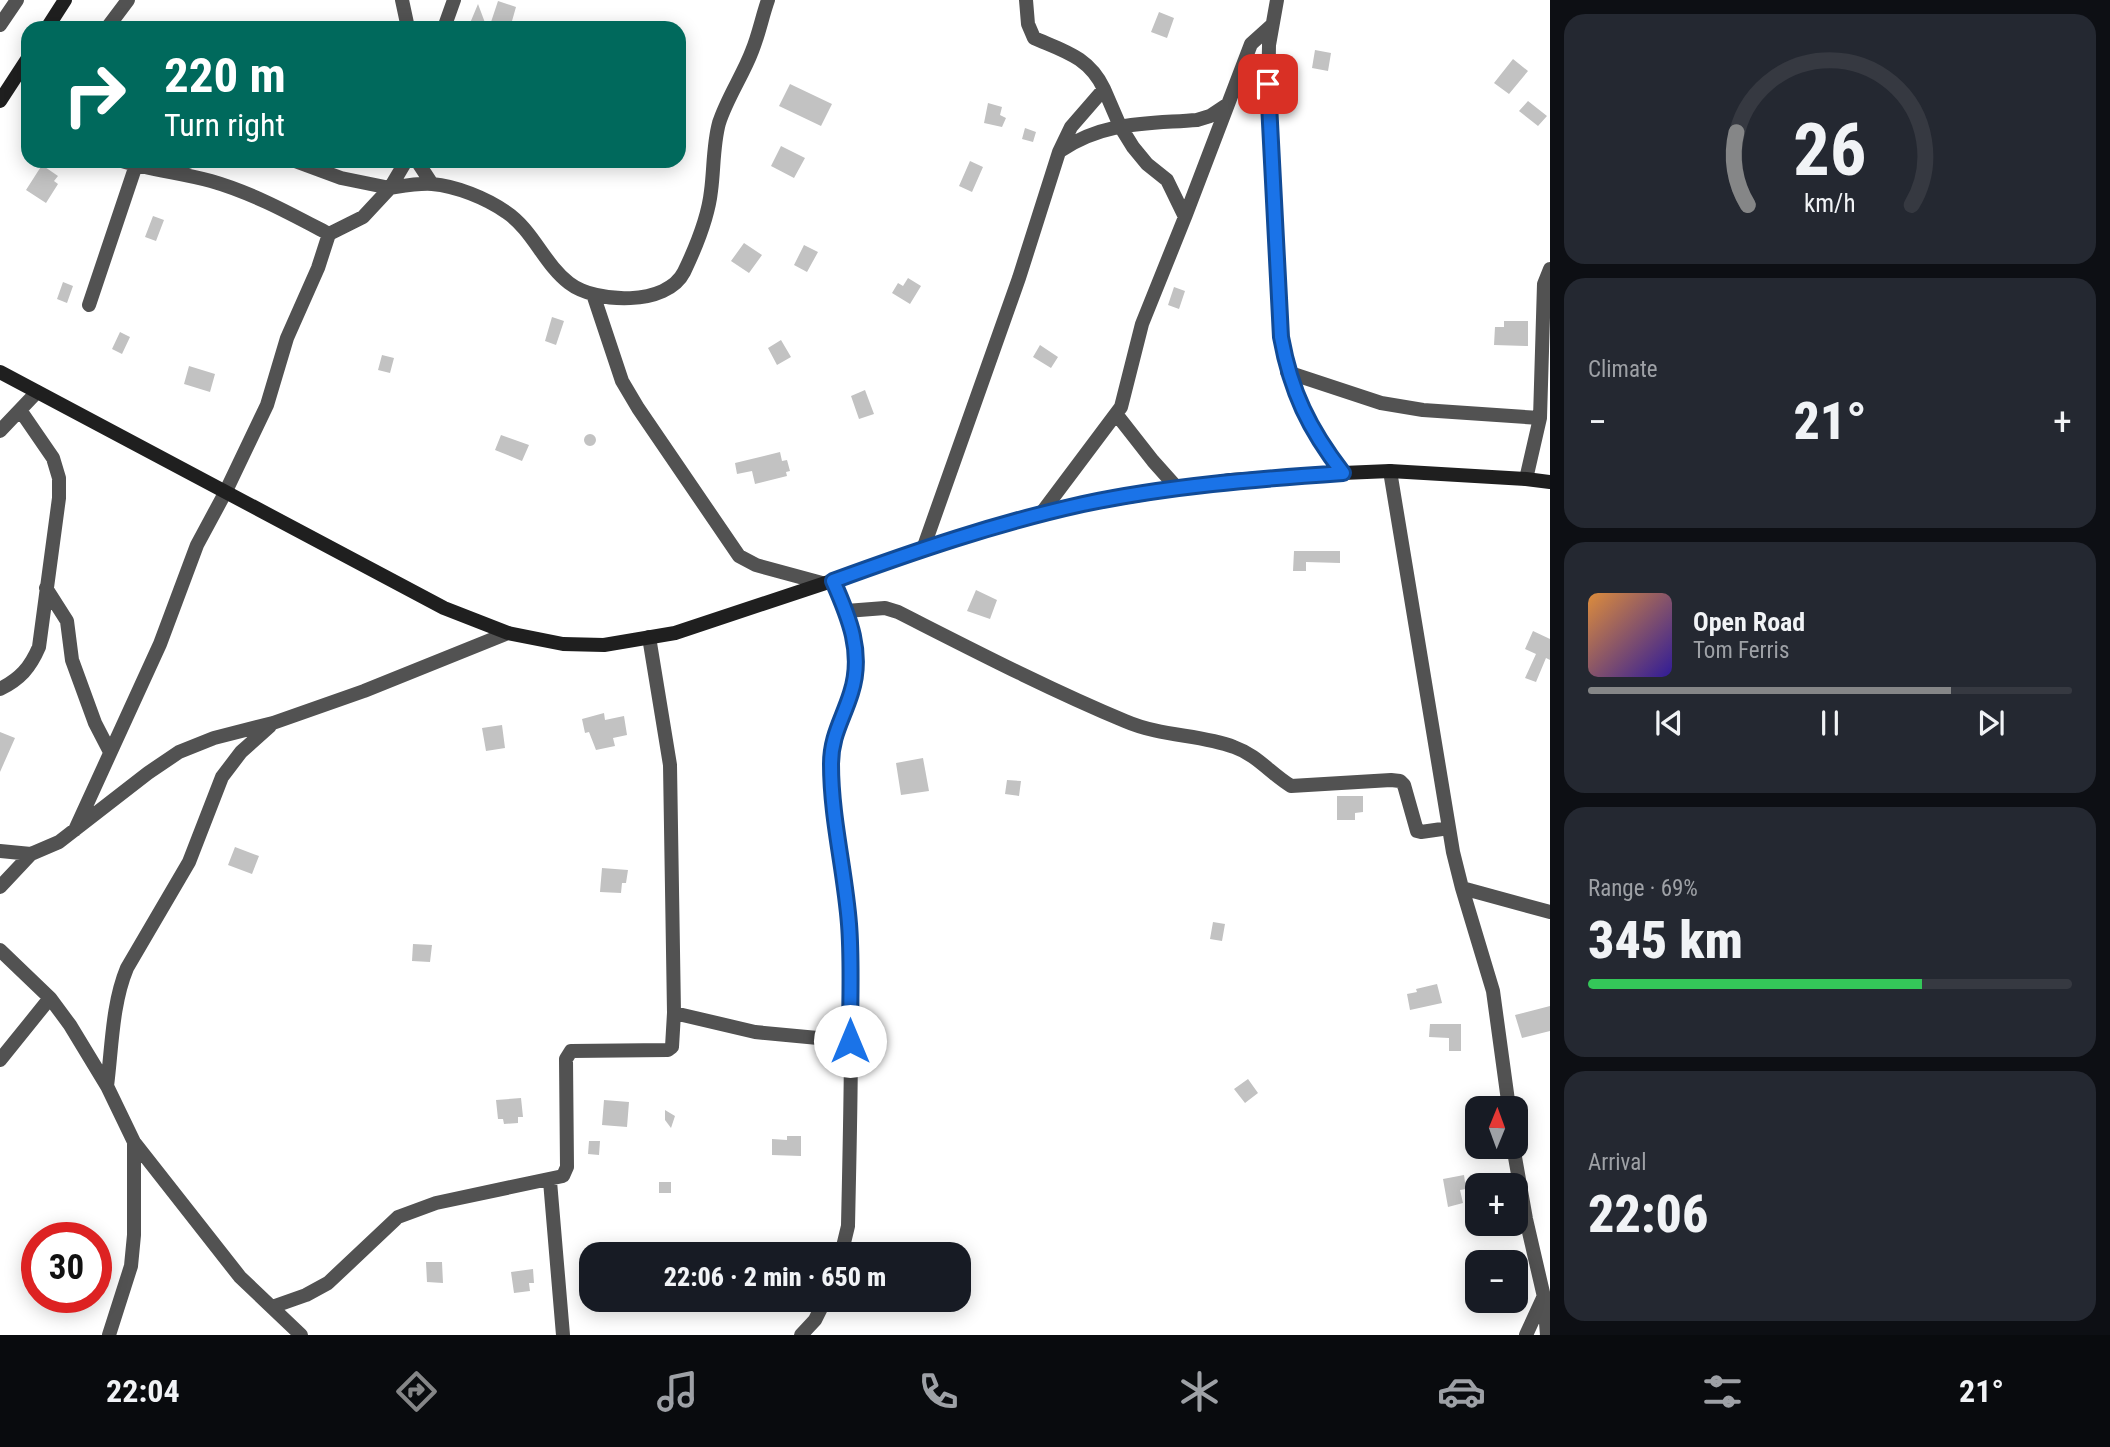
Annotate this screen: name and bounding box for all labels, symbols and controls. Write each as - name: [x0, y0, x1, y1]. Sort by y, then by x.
- text: 220 m: [164, 47, 286, 104]
- icon: right: [49, 49, 140, 140]
- pin: [1238, 54, 1298, 114]
- icon: arrive: [1249, 65, 1287, 103]
- text: Turn right: [164, 106, 285, 144]
- text: 26: [1793, 107, 1867, 193]
- text: km/h: [1804, 189, 1856, 218]
- text: Climate: [1588, 356, 1658, 383]
- text: 21°: [1793, 391, 1867, 452]
- text: −: [1588, 400, 1607, 444]
- text: +: [2053, 400, 2072, 444]
- text: Open Road: [1693, 607, 1805, 637]
- text: Tom Ferris: [1693, 637, 1789, 664]
- icon: previous: [1650, 704, 1688, 742]
- icon: pause: [1811, 704, 1849, 742]
- icon: next: [1972, 704, 2010, 742]
- text: Range · 69%: [1588, 875, 1698, 902]
- text: 345 km: [1588, 910, 1743, 971]
- position arrow: [813, 1004, 887, 1078]
- north arrow: [1465, 1096, 1528, 1158]
- map controls: [1465, 1096, 1528, 1313]
- text: Arrival: [1588, 1149, 1647, 1176]
- button: +: [1465, 1173, 1528, 1236]
- text: 22:06: [1588, 1184, 1708, 1245]
- speed limit sign: 30: [21, 1222, 112, 1313]
- button: −: [1465, 1250, 1528, 1313]
- text: 22:06 · 2 min · 650 m: [664, 1262, 886, 1292]
- icon: directions: [392, 1367, 441, 1416]
- icon: music: [653, 1367, 702, 1416]
- icon: phone: [914, 1367, 963, 1416]
- icon: climate: [1175, 1367, 1224, 1416]
- icon: car: [1437, 1367, 1486, 1416]
- icon: filters: [1698, 1367, 1747, 1416]
- text: 22:04: [106, 1372, 180, 1410]
- text: 21°: [1959, 1372, 2004, 1410]

